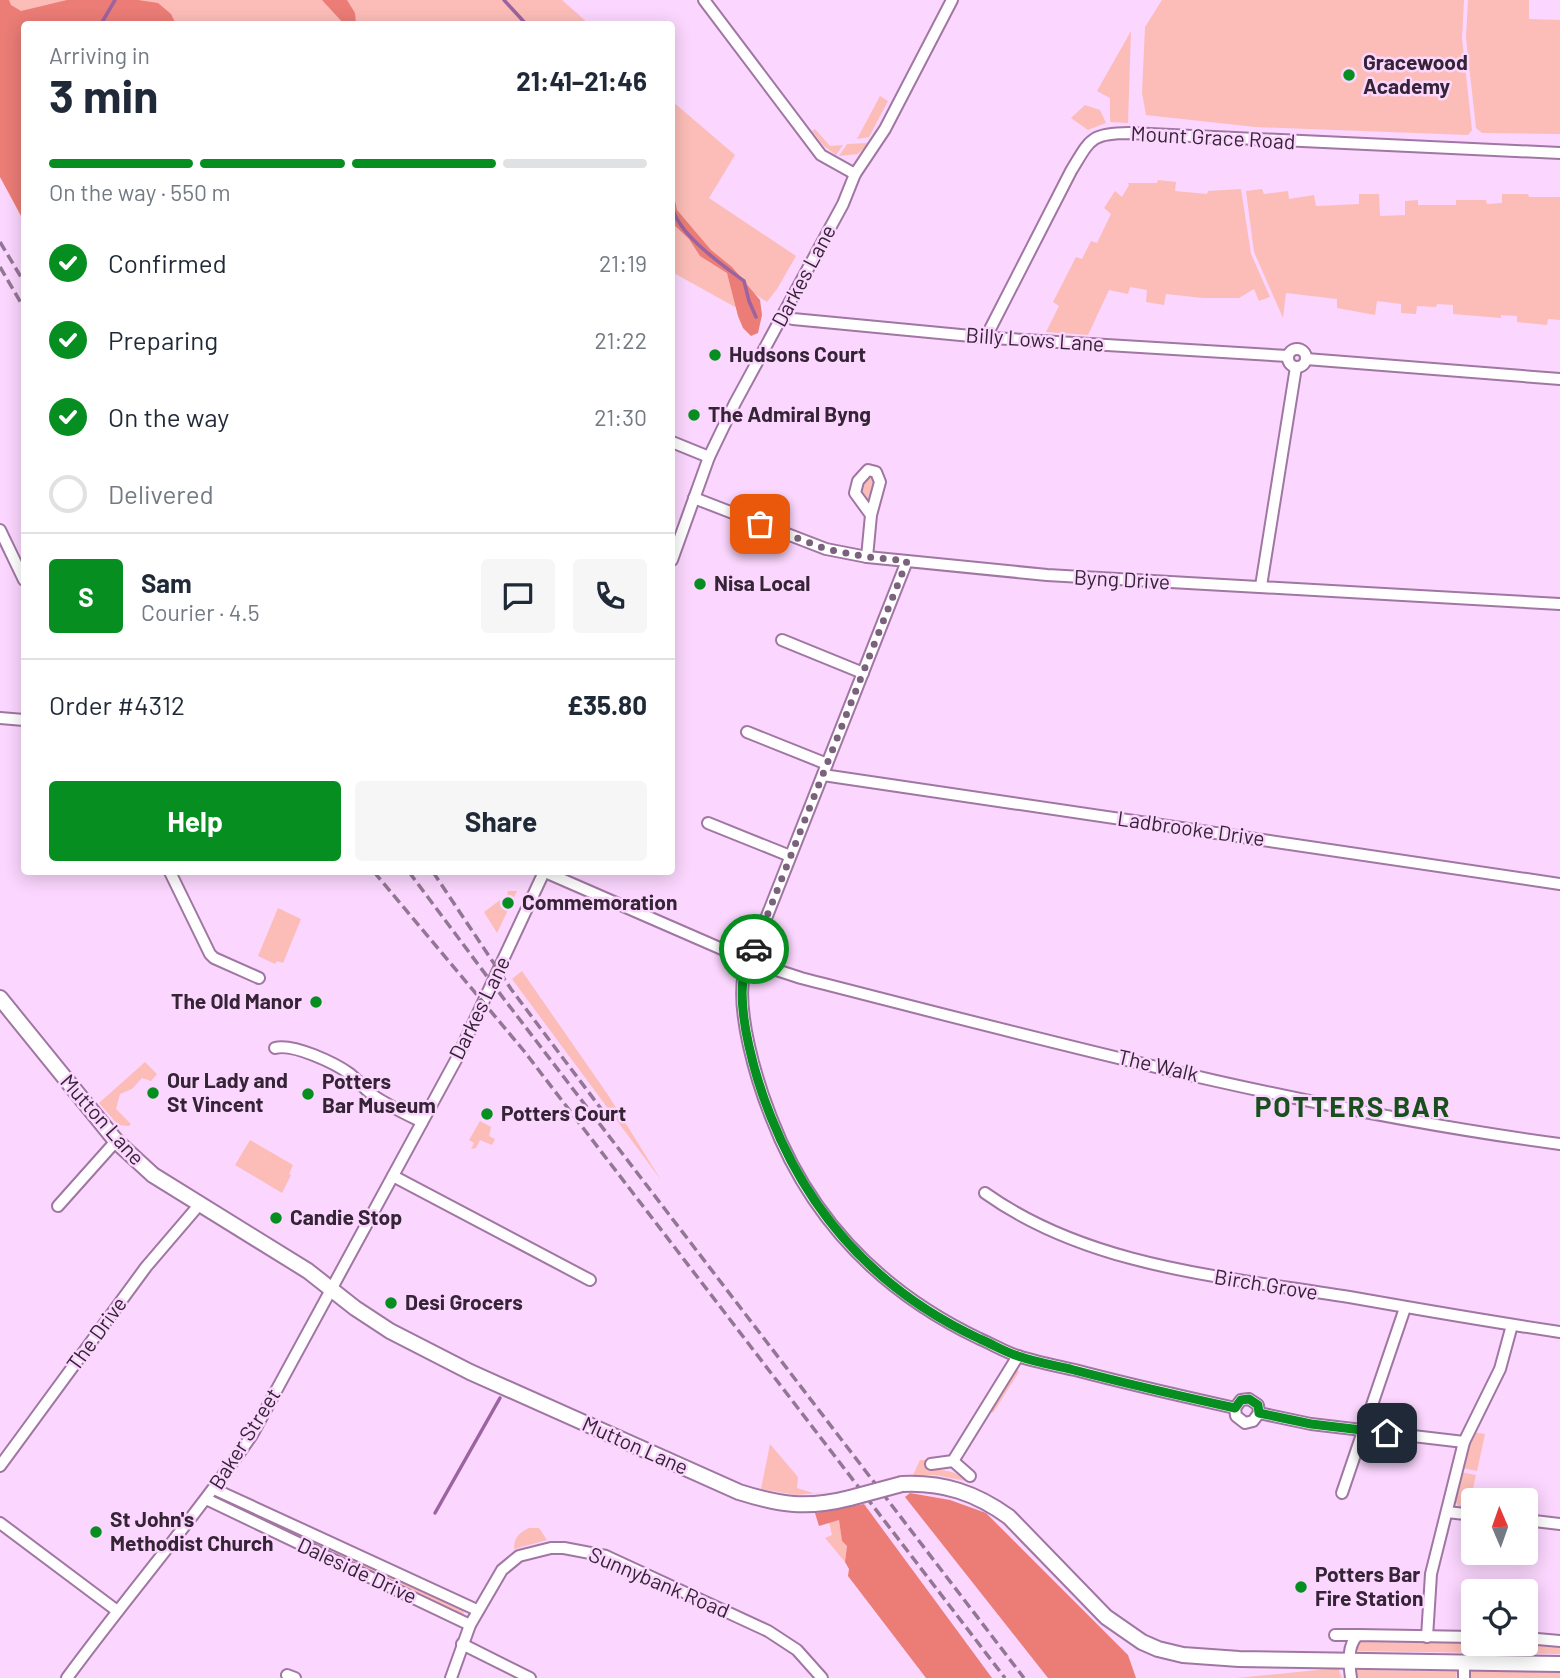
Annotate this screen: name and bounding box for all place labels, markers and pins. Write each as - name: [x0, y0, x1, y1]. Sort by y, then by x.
- place label: Gracewood Academy: [1363, 49, 1468, 98]
- marker: Gracewood Academy: [1341, 67, 1357, 83]
- place label: Hudsons Court: [729, 341, 866, 366]
- marker: Hudsons Court: [707, 347, 723, 363]
- place label: The Admiral Byng: [708, 401, 871, 426]
- marker: The Admiral Byng: [686, 407, 702, 423]
- pin: [730, 494, 790, 554]
- place label: Nisa Local: [714, 570, 810, 595]
- marker: Nisa Local: [692, 576, 708, 592]
- place label: Commemoration: [522, 889, 677, 914]
- marker: Commemoration: [500, 895, 516, 911]
- place label: The Old Manor: [171, 988, 302, 1013]
- marker: The Old Manor: [308, 994, 324, 1010]
- place label: Our Lady and St Vincent: [167, 1067, 288, 1116]
- place label: Potters Bar Museum: [322, 1068, 436, 1117]
- marker: Our Lady and St Vincent: [145, 1085, 161, 1101]
- marker: Potters Bar Museum: [300, 1086, 316, 1102]
- place label: Potters Court: [501, 1100, 626, 1125]
- marker: Potters Court: [479, 1106, 495, 1122]
- place label: Candie Stop: [290, 1204, 402, 1229]
- marker: Candie Stop: [268, 1210, 284, 1226]
- place label: Desi Grocers: [405, 1289, 523, 1314]
- marker: Desi Grocers: [383, 1295, 399, 1311]
- pin: [1357, 1403, 1417, 1463]
- place label: St John's Methodist Church: [110, 1506, 274, 1555]
- marker: St John's Methodist Church: [88, 1524, 104, 1540]
- place label: Potters Bar Fire Station: [1315, 1561, 1423, 1610]
- marker: Potters Bar Fire Station: [1293, 1579, 1309, 1595]

